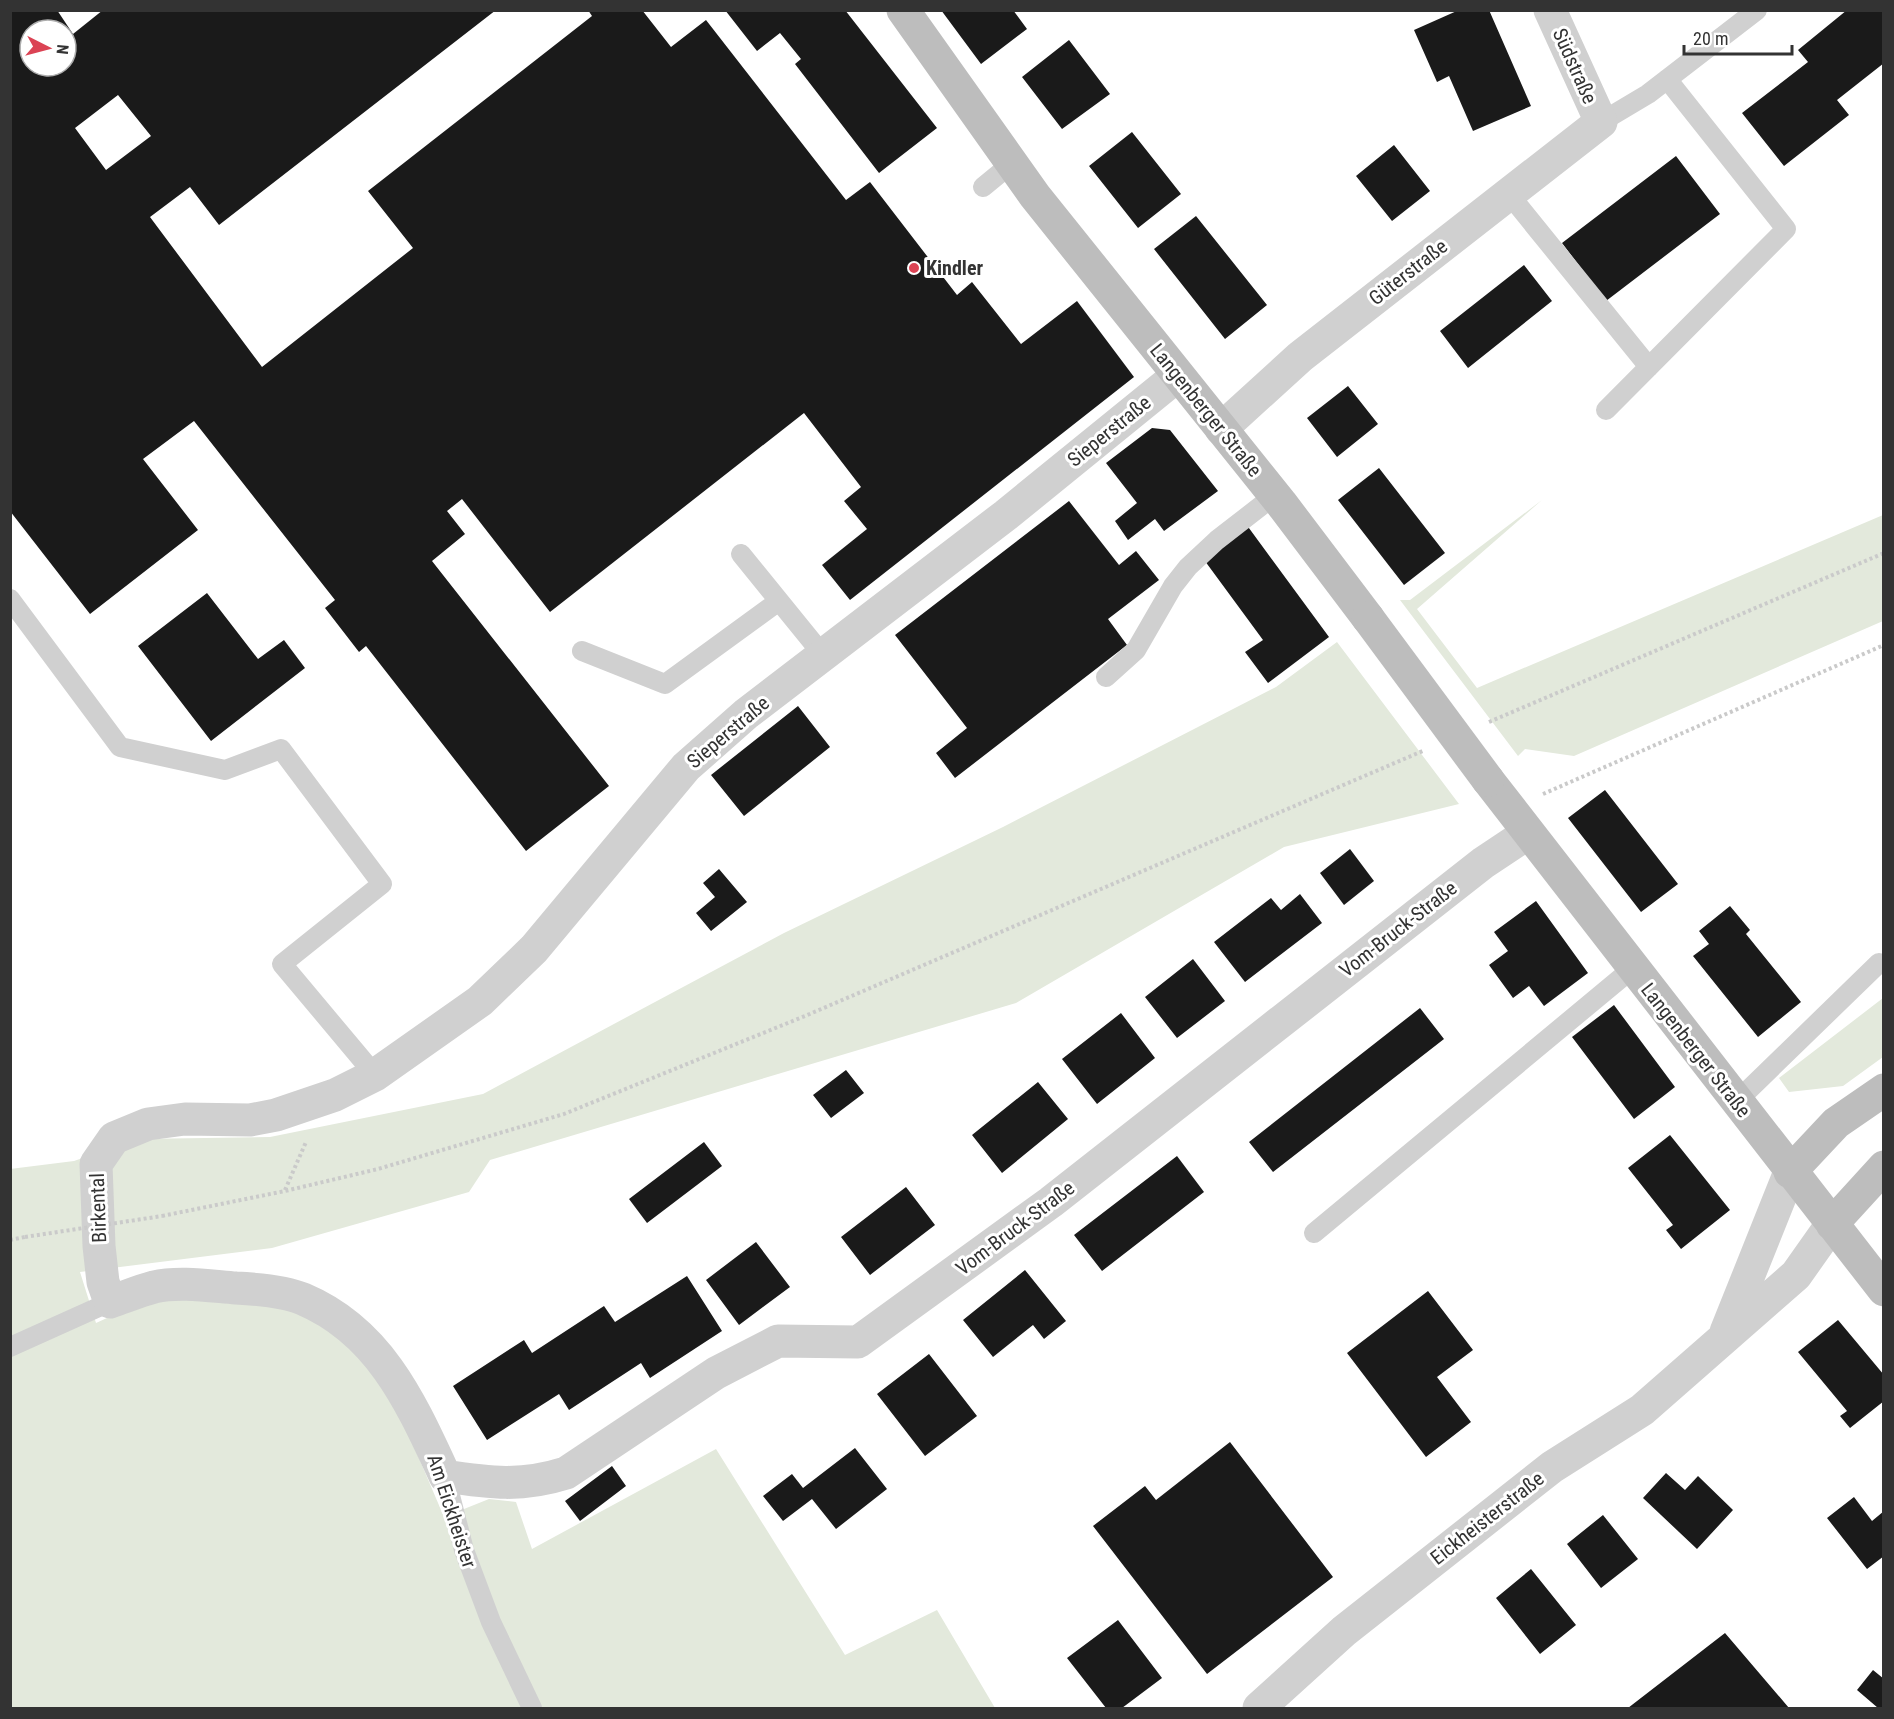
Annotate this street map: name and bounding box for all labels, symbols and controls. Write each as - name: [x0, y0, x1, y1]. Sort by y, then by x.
- north arrow: [18, 18, 78, 78]
- scale bar: [1684, 18, 1792, 56]
- street label: Südstraße: [1548, 25, 1602, 107]
- text: 20 m: [1693, 28, 1728, 49]
- text: N: [52, 44, 72, 55]
- street label: Güterstraße: [1364, 234, 1452, 310]
- place label: Kindler: [926, 256, 983, 280]
- marker: Kindler: [907, 261, 921, 275]
- street label: Langenberger Straße: [1145, 339, 1267, 481]
- street label: Sieperstraße: [1063, 390, 1155, 472]
- street label: Sieperstraße: [682, 691, 774, 773]
- street label: Vom-Bruck-Straße: [1335, 876, 1461, 982]
- street label: Langenberger Straße: [1636, 978, 1756, 1122]
- street label: Birkental: [85, 1173, 111, 1243]
- street label: Vom-Bruck-Straße: [951, 1176, 1079, 1280]
- street label: Am Eickheister: [422, 1451, 482, 1571]
- street label: Eickheisterstraße: [1426, 1466, 1548, 1570]

